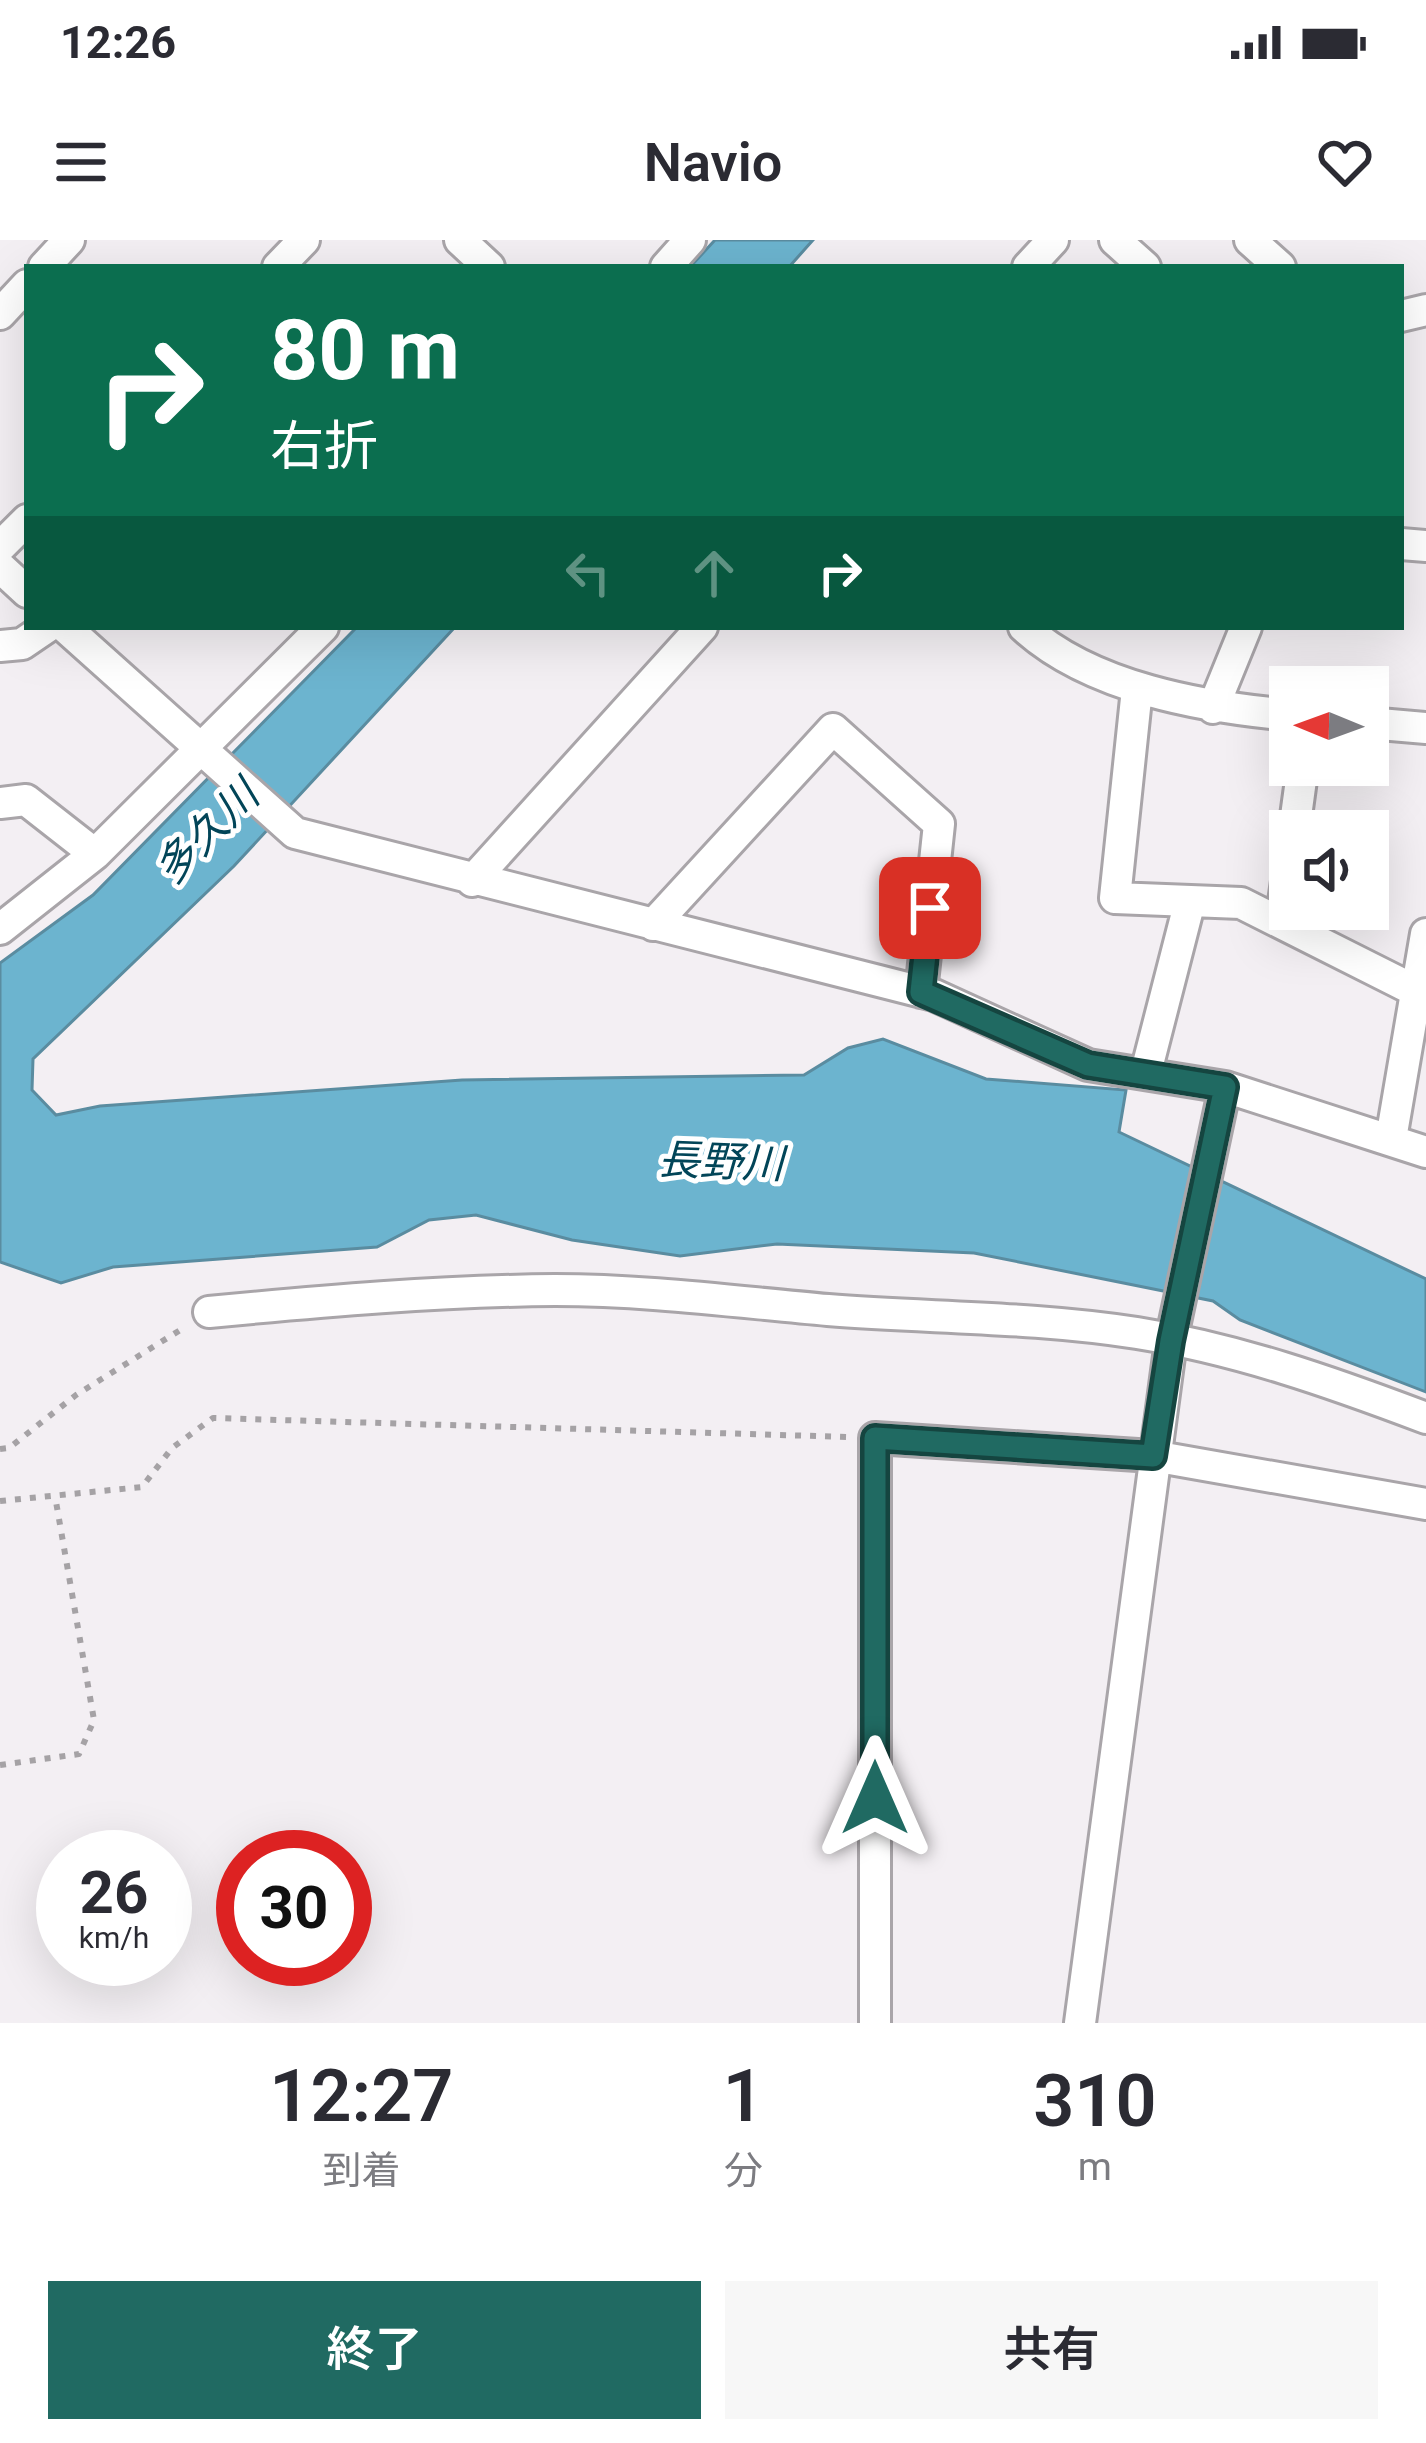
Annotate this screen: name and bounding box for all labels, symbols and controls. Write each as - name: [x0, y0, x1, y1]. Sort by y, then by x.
- text: 12:26: [60, 16, 176, 69]
- icon: menu: [48, 129, 114, 195]
- icon: heart: [1312, 129, 1378, 195]
- text: Navio: [644, 131, 782, 194]
- text: 80 m: [270, 301, 460, 400]
- icon: right: [72, 312, 228, 468]
- text: 右折: [270, 415, 378, 478]
- icon: left: [555, 540, 621, 606]
- icon: ahead: [681, 540, 747, 606]
- icon: right: [807, 540, 873, 606]
- north arrow: [1269, 666, 1389, 786]
- map controls: [1269, 666, 1389, 930]
- water label: 多久川: [144, 768, 271, 894]
- button: sound: [1269, 810, 1389, 930]
- pin: [879, 857, 981, 959]
- icon: arrive: [897, 875, 963, 941]
- water label: 長野川: [657, 1135, 789, 1188]
- position arrow: [812, 1735, 938, 1861]
- speed limit sign: 30: [216, 1830, 372, 1986]
- text: 26: [80, 1857, 148, 1928]
- text: km/h: [79, 1920, 149, 1955]
- text: 12:27: [269, 2054, 453, 2139]
- text: 1: [723, 2054, 764, 2139]
- text: 310: [1033, 2059, 1157, 2144]
- text: m: [1078, 2144, 1112, 2190]
- text: 到着: [322, 2148, 400, 2194]
- text: 分: [724, 2148, 763, 2194]
- button: 終了: [48, 2281, 701, 2419]
- button: 共有: [725, 2281, 1378, 2419]

